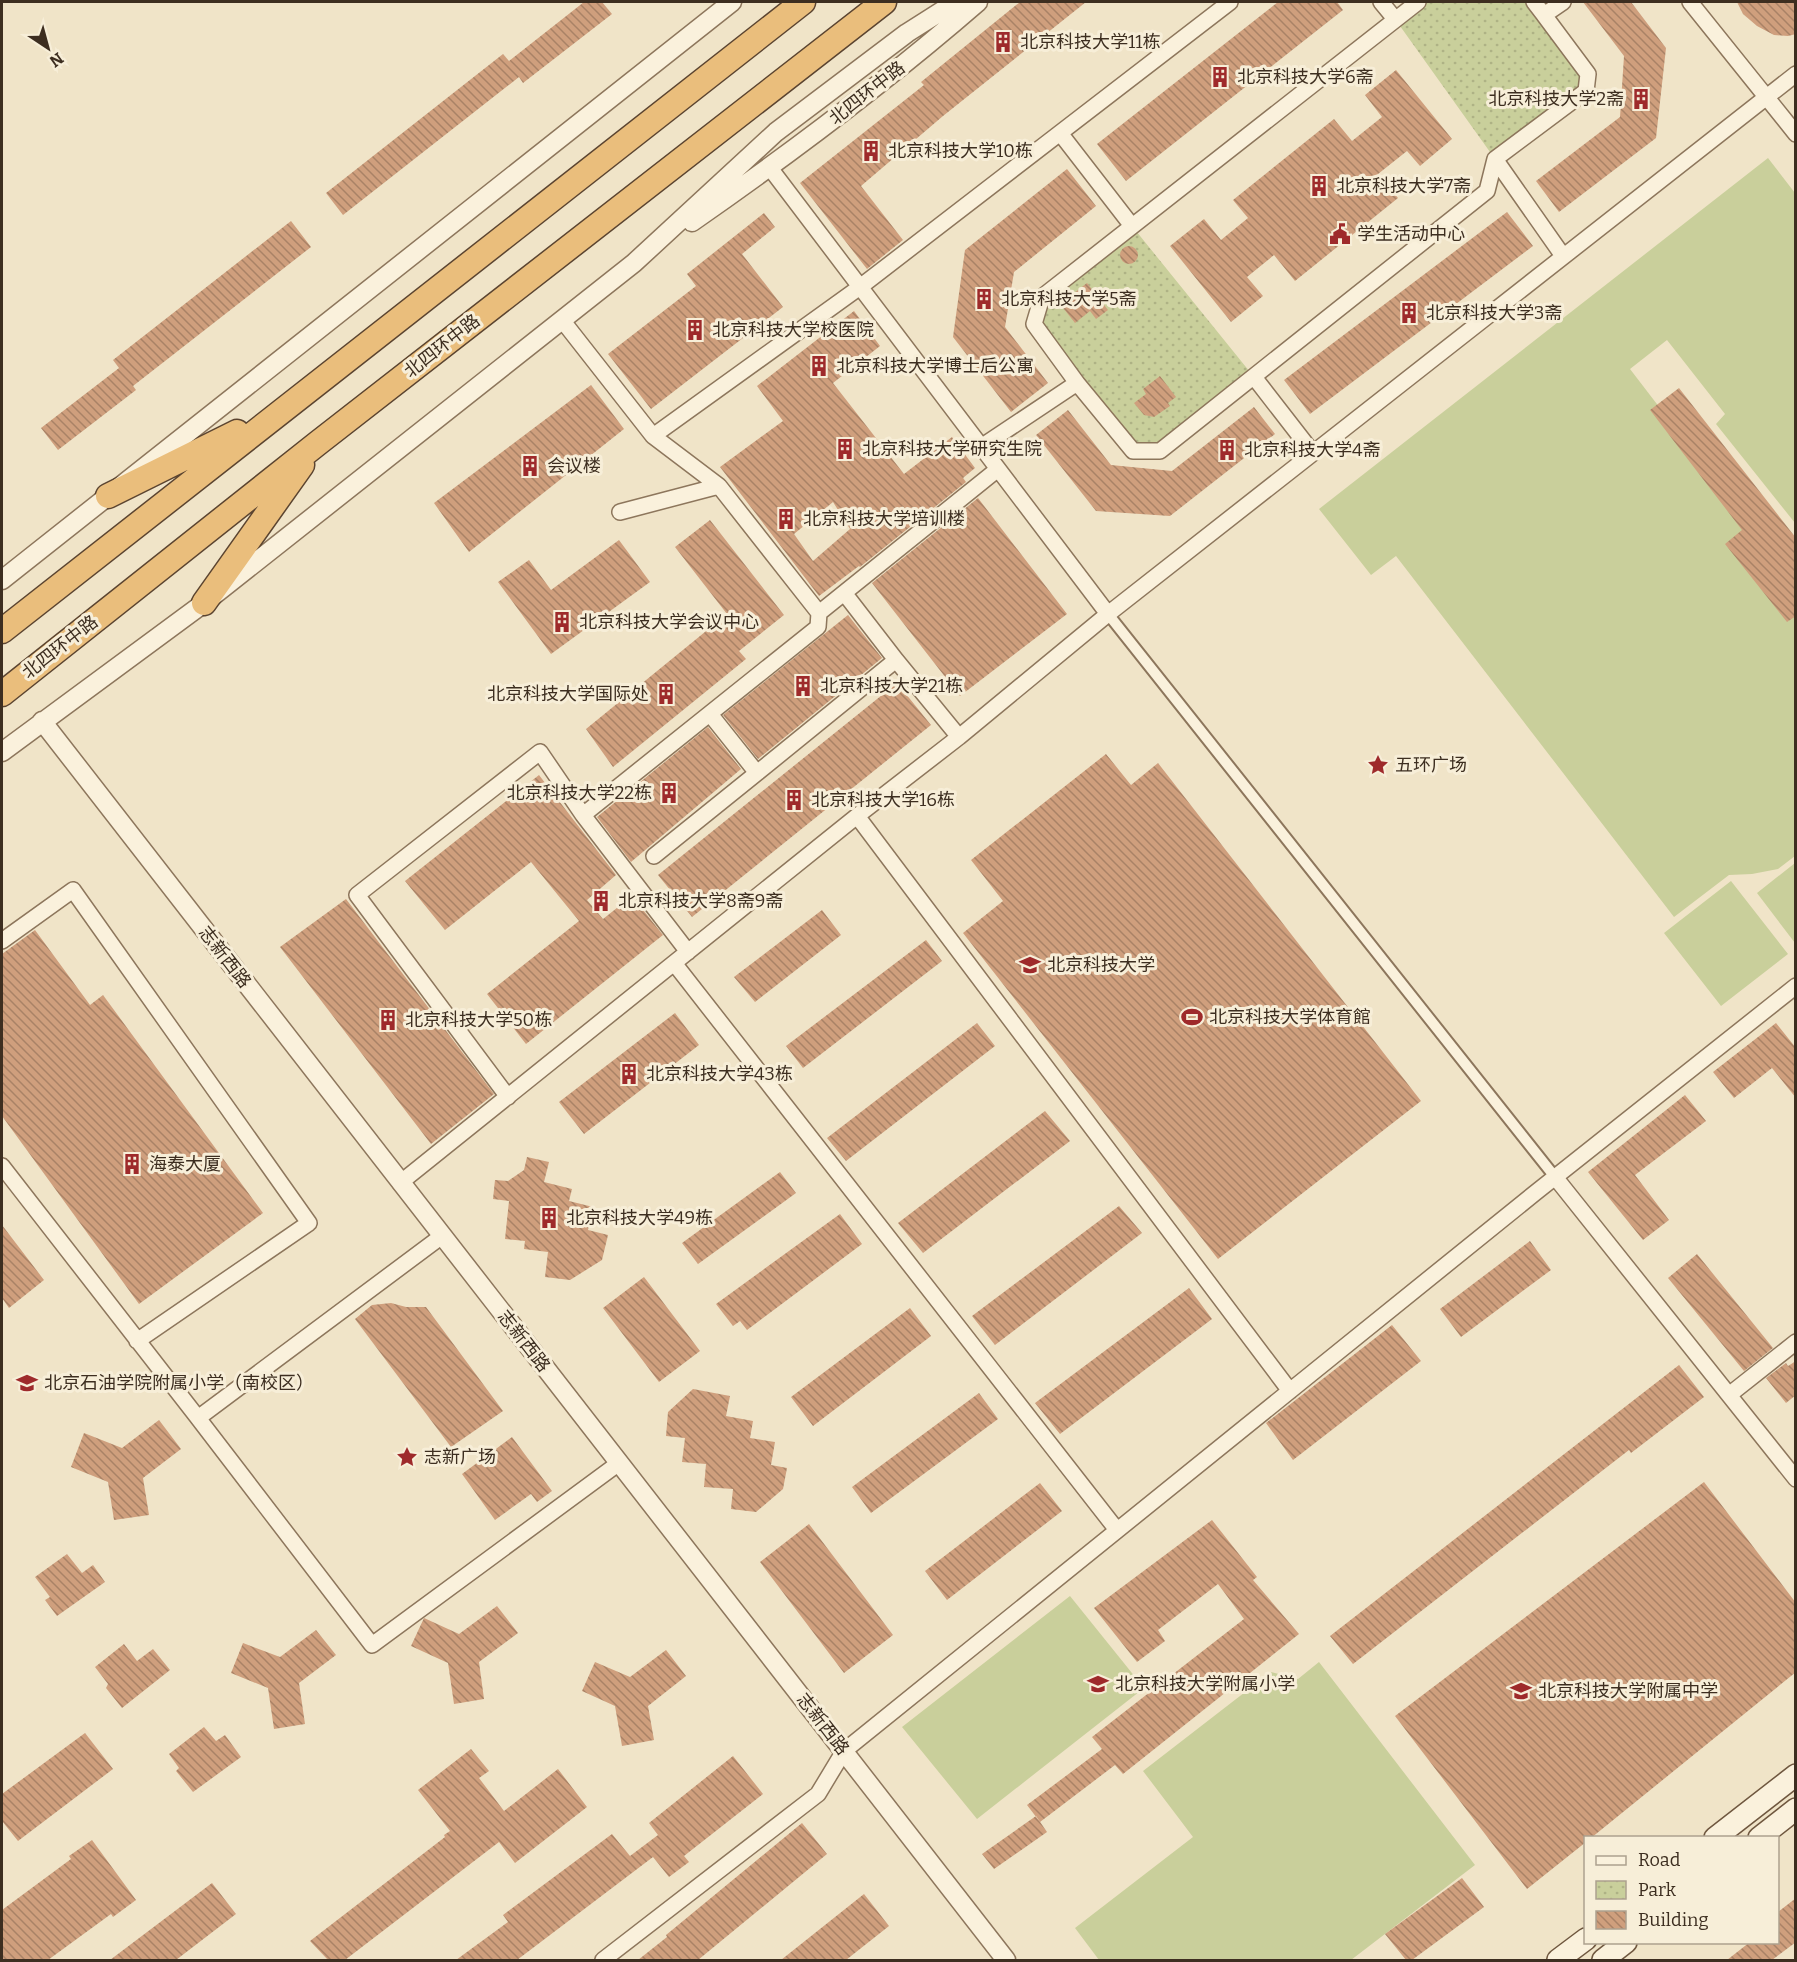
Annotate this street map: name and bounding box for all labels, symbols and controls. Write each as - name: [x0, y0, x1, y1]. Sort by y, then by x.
- north arrow: [18, 18, 78, 78]
- building icon: 北京科技大学11栋: [991, 30, 1015, 54]
- place label: 北京科技大学11栋: [1020, 31, 1161, 53]
- text: N: [46, 48, 67, 71]
- street label: 北四环中路: [825, 57, 909, 129]
- building icon: 北京科技大学6斋: [1208, 65, 1232, 89]
- place label: 北京科技大学6斋: [1237, 66, 1374, 88]
- building icon: 北京科技大学2斋: [1629, 87, 1653, 111]
- place label: 北京科技大学2斋: [1488, 88, 1624, 110]
- building icon: 北京科技大学10栋: [859, 139, 883, 163]
- place label: 北京科技大学10栋: [888, 140, 1033, 162]
- building icon: 北京科技大学7斋: [1307, 174, 1331, 198]
- place label: 北京科技大学7斋: [1336, 175, 1471, 197]
- public building icon: 学生活动中心: [1328, 222, 1352, 246]
- place label: 学生活动中心: [1357, 223, 1465, 245]
- building icon: 北京科技大学5斋: [972, 287, 996, 311]
- place label: 北京科技大学5斋: [1001, 288, 1137, 310]
- building icon: 北京科技大学3斋: [1397, 301, 1421, 325]
- place label: 北京科技大学3斋: [1426, 302, 1562, 324]
- street label: 北四环中路: [400, 310, 484, 382]
- building icon: 北京科技大学校医院: [683, 318, 707, 342]
- place label: 北京科技大学校医院: [712, 319, 874, 341]
- building icon: 北京科技大学博士后公寓: [807, 354, 831, 378]
- place label: 北京科技大学博士后公寓: [836, 355, 1034, 377]
- building icon: 北京科技大学研究生院: [833, 437, 857, 461]
- place label: 北京科技大学研究生院: [862, 438, 1042, 460]
- building icon: 北京科技大学4斋: [1215, 438, 1239, 462]
- place label: 北京科技大学4斋: [1244, 439, 1381, 461]
- building icon: 会议楼: [518, 454, 542, 478]
- place label: 会议楼: [547, 455, 601, 477]
- building icon: 北京科技大学培训楼: [774, 507, 798, 531]
- place label: 北京科技大学培训楼: [803, 508, 965, 530]
- building icon: 北京科技大学会议中心: [550, 610, 574, 634]
- street label: 北四环中路: [18, 611, 102, 683]
- place label: 北京科技大学会议中心: [579, 611, 759, 633]
- building icon: 北京科技大学21栋: [791, 674, 815, 698]
- place label: 北京科技大学21栋: [820, 675, 963, 697]
- building icon: 北京科技大学国际处: [654, 682, 678, 706]
- place label: 北京科技大学国际处: [487, 683, 649, 705]
- place icon: 五环广场: [1366, 753, 1390, 777]
- place label: 五环广场: [1395, 754, 1467, 776]
- building icon: 北京科技大学22栋: [657, 781, 681, 805]
- place label: 北京科技大学22栋: [506, 782, 652, 804]
- building icon: 北京科技大学16栋: [782, 788, 806, 812]
- place label: 北京科技大学16栋: [811, 789, 955, 811]
- building icon: 北京科技大学8斋9斋: [589, 889, 613, 913]
- place label: 北京科技大学8斋9斋: [618, 890, 783, 912]
- street label: 志新西路: [194, 922, 256, 992]
- school or university icon: 北京科技大学: [1018, 953, 1042, 977]
- place label: 北京科技大学: [1047, 954, 1155, 976]
- sports icon: 北京科技大学体育館: [1180, 1005, 1204, 1029]
- place label: 北京科技大学体育館: [1209, 1006, 1371, 1028]
- building icon: 北京科技大学50栋: [376, 1008, 400, 1032]
- place label: 北京科技大学50栋: [405, 1009, 552, 1031]
- building icon: 北京科技大学43栋: [617, 1062, 641, 1086]
- place label: 北京科技大学43栋: [646, 1063, 793, 1085]
- building icon: 海泰大厦: [120, 1152, 144, 1176]
- place label: 海泰大厦: [149, 1153, 221, 1175]
- building icon: 北京科技大学49栋: [537, 1206, 561, 1230]
- place label: 北京科技大学49栋: [566, 1207, 713, 1229]
- street label: 志新西路: [493, 1306, 555, 1376]
- school or university icon: 北京石油学院附属小学（南校区）: [15, 1371, 39, 1395]
- place label: 北京石油学院附属小学（南校区）: [44, 1372, 314, 1394]
- place icon: 志新广场: [395, 1445, 419, 1469]
- place label: 志新广场: [424, 1446, 496, 1468]
- school or university icon: 北京科技大学附属小学: [1086, 1672, 1110, 1696]
- place label: 北京科技大学附属小学: [1115, 1673, 1295, 1695]
- school or university icon: 北京科技大学附属中学: [1509, 1679, 1533, 1703]
- place label: 北京科技大学附属中学: [1538, 1680, 1718, 1702]
- street label: 志新西路: [792, 1689, 854, 1759]
- legend: [1584, 1836, 1779, 1944]
- text: Road: [1638, 1849, 1681, 1871]
- text: Park: [1638, 1879, 1677, 1901]
- text: Building: [1638, 1909, 1709, 1931]

